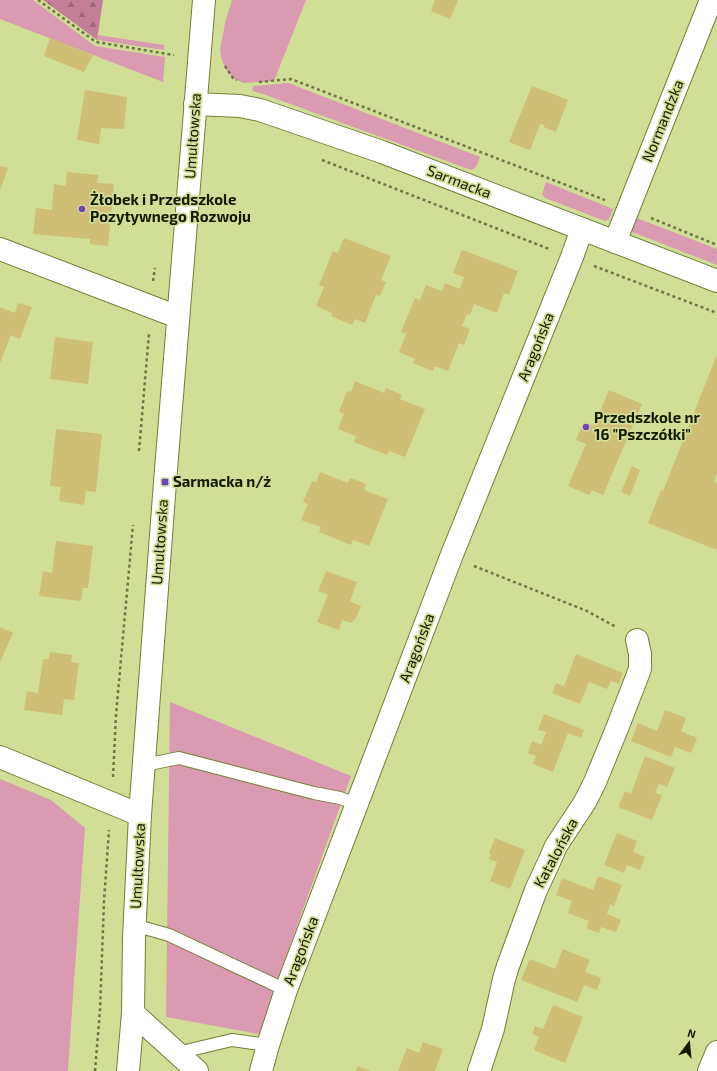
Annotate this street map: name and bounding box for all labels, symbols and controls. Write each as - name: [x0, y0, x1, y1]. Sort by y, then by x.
- street label: Normandzka: [637, 77, 687, 164]
- street label: Umultowska: [180, 92, 204, 179]
- street label: Sarmacka: [425, 161, 494, 202]
- place label: Żłobek i Przedszkole Pozytywnego Rozwoju: [90, 190, 251, 226]
- marker: Żłobek i Przedszkole Pozytywnego Rozwoju: [77, 204, 87, 214]
- street label: Aragońska: [513, 310, 557, 384]
- place label: Przedszkole nr 16 "Pszczółki": [594, 408, 700, 443]
- marker: Przedszkole nr 16 "Pszczółki": [581, 422, 591, 432]
- place label: Sarmacka n/ż: [173, 472, 271, 490]
- marker: Sarmacka n/ż: [160, 477, 170, 487]
- street label: Umultowska: [147, 498, 171, 585]
- street label: Aragońska: [395, 611, 437, 685]
- street label: Katalońska: [529, 815, 581, 890]
- street label: Umultowska: [126, 822, 148, 909]
- street label: Aragońska: [279, 914, 321, 988]
- north arrow: [669, 1023, 709, 1063]
- text: N: [686, 1026, 698, 1040]

